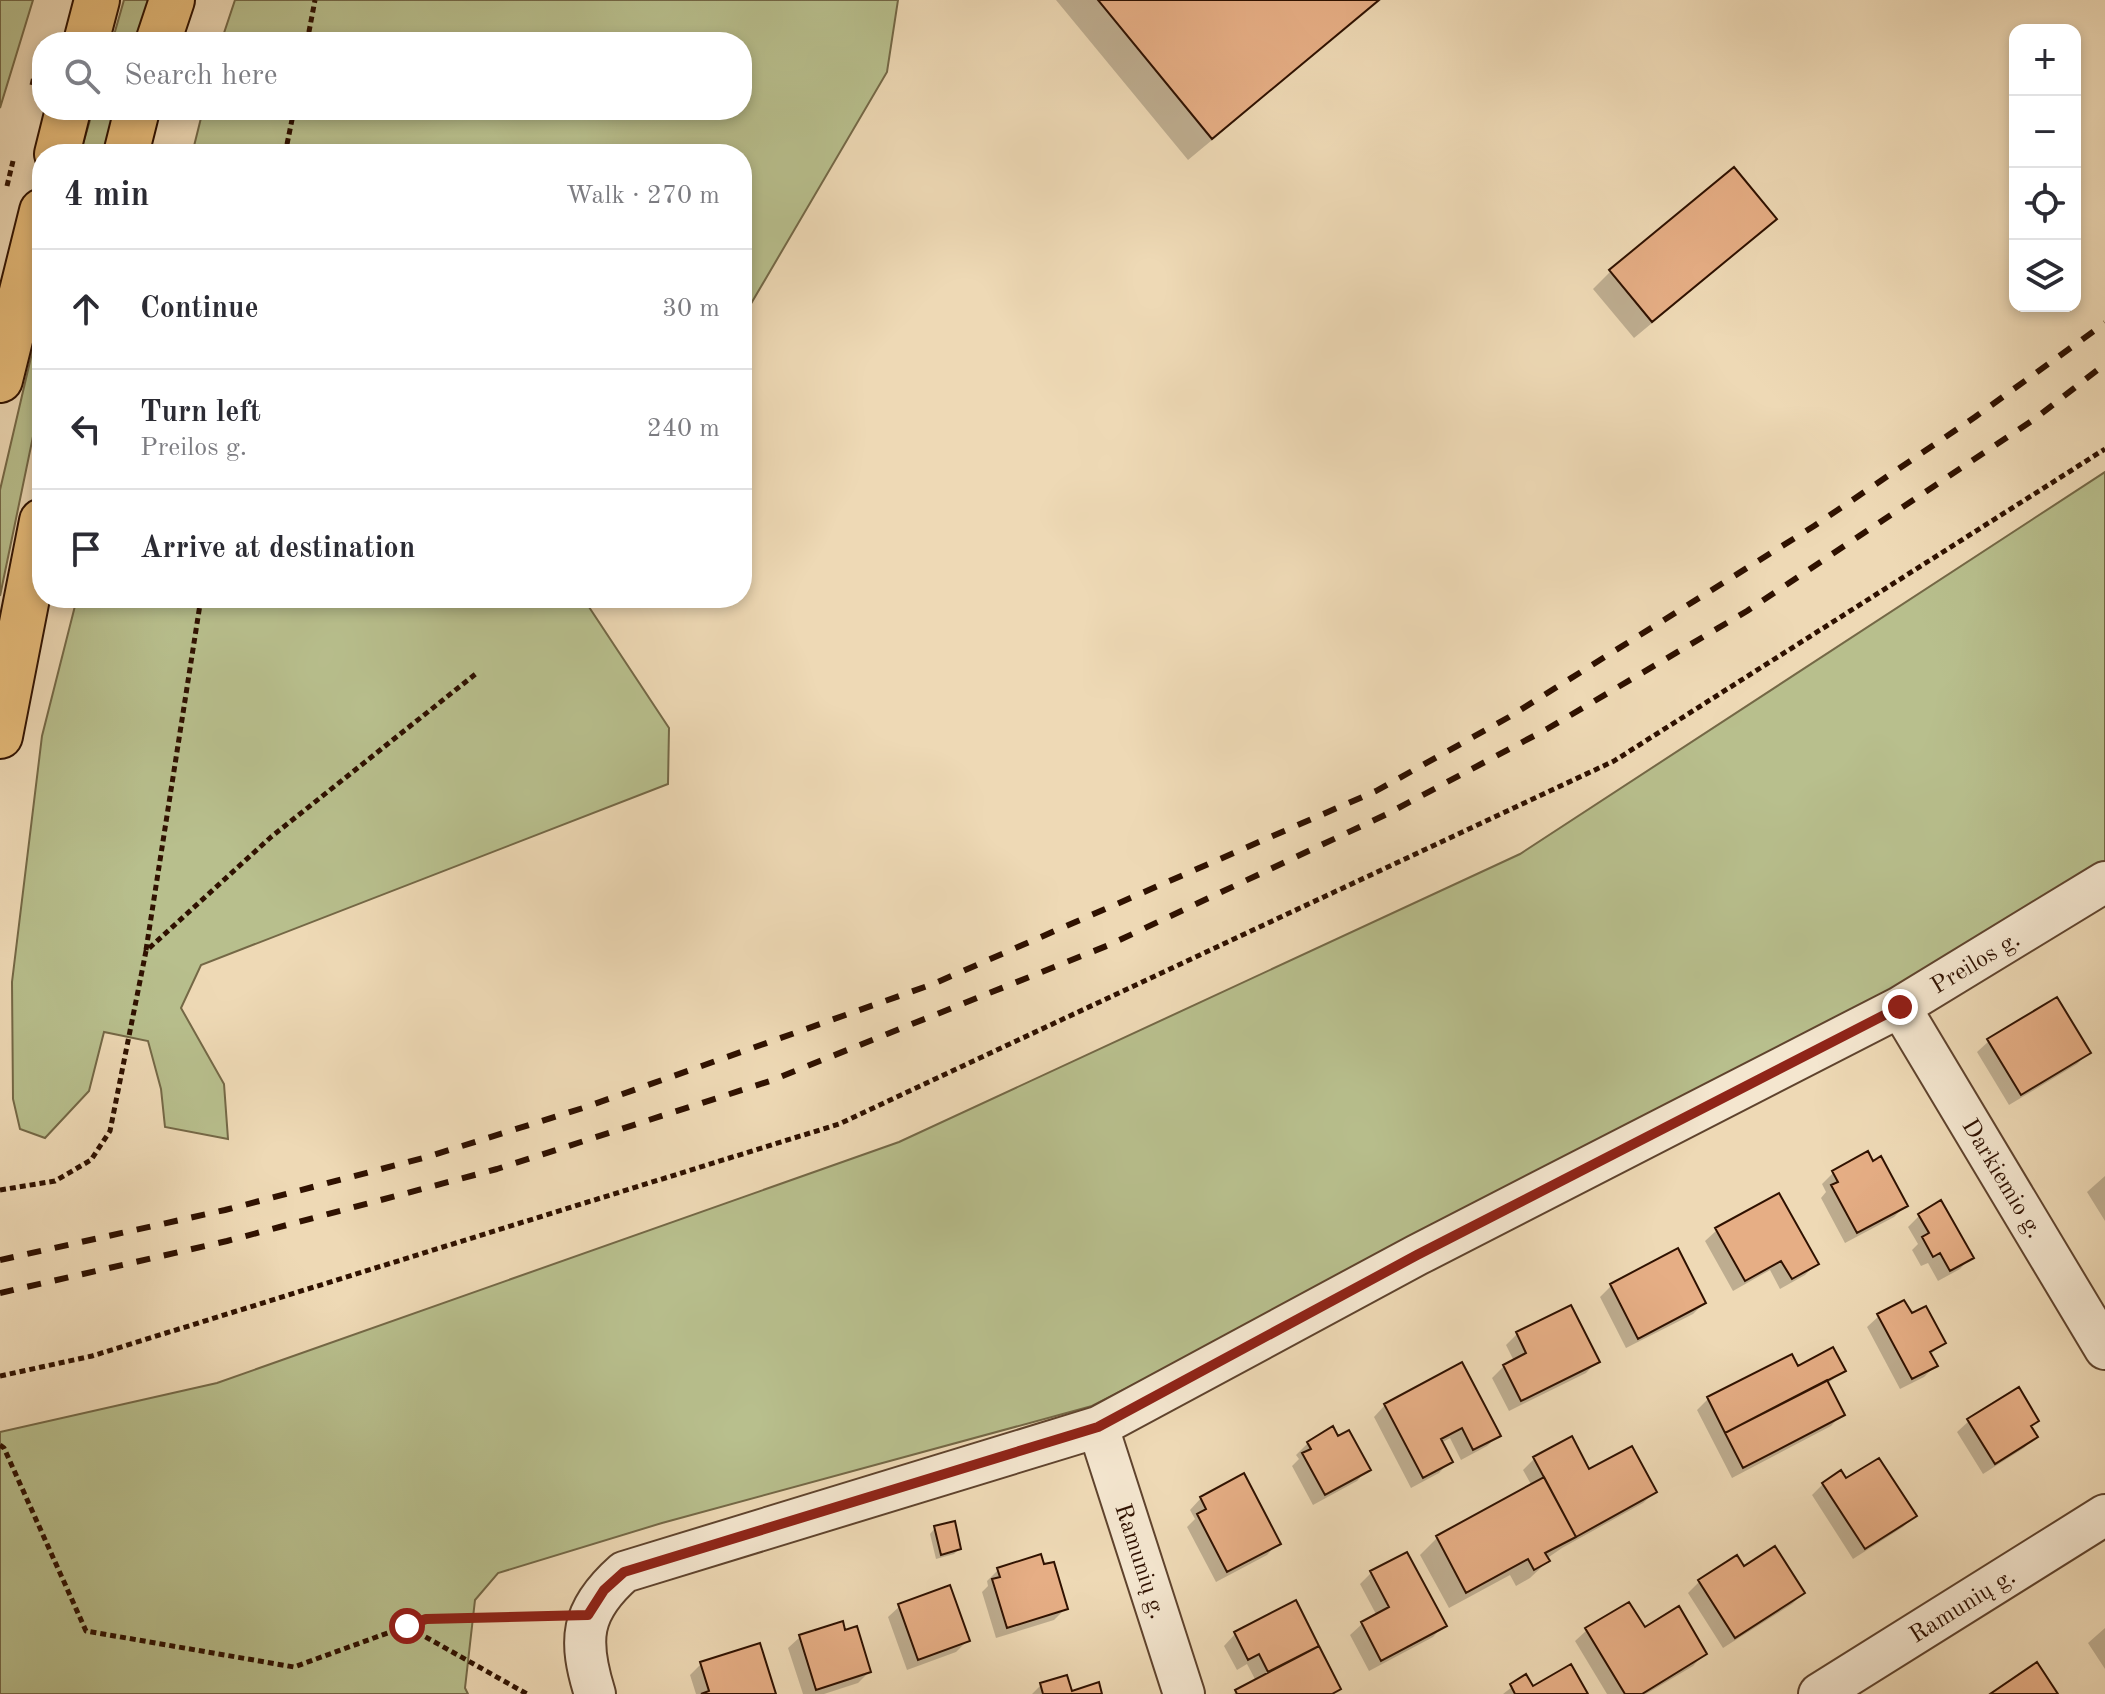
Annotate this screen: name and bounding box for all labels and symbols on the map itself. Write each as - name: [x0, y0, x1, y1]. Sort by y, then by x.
- street label: Preilos g.: [1927, 928, 2025, 999]
- route end: [1882, 989, 1918, 1025]
- street label: Darkiemio g.: [1956, 1115, 2046, 1243]
- street label: Ramunių g.: [1109, 1501, 1169, 1622]
- street label: Ramunių g.: [1906, 1565, 2020, 1649]
- route start: [389, 1608, 425, 1644]

